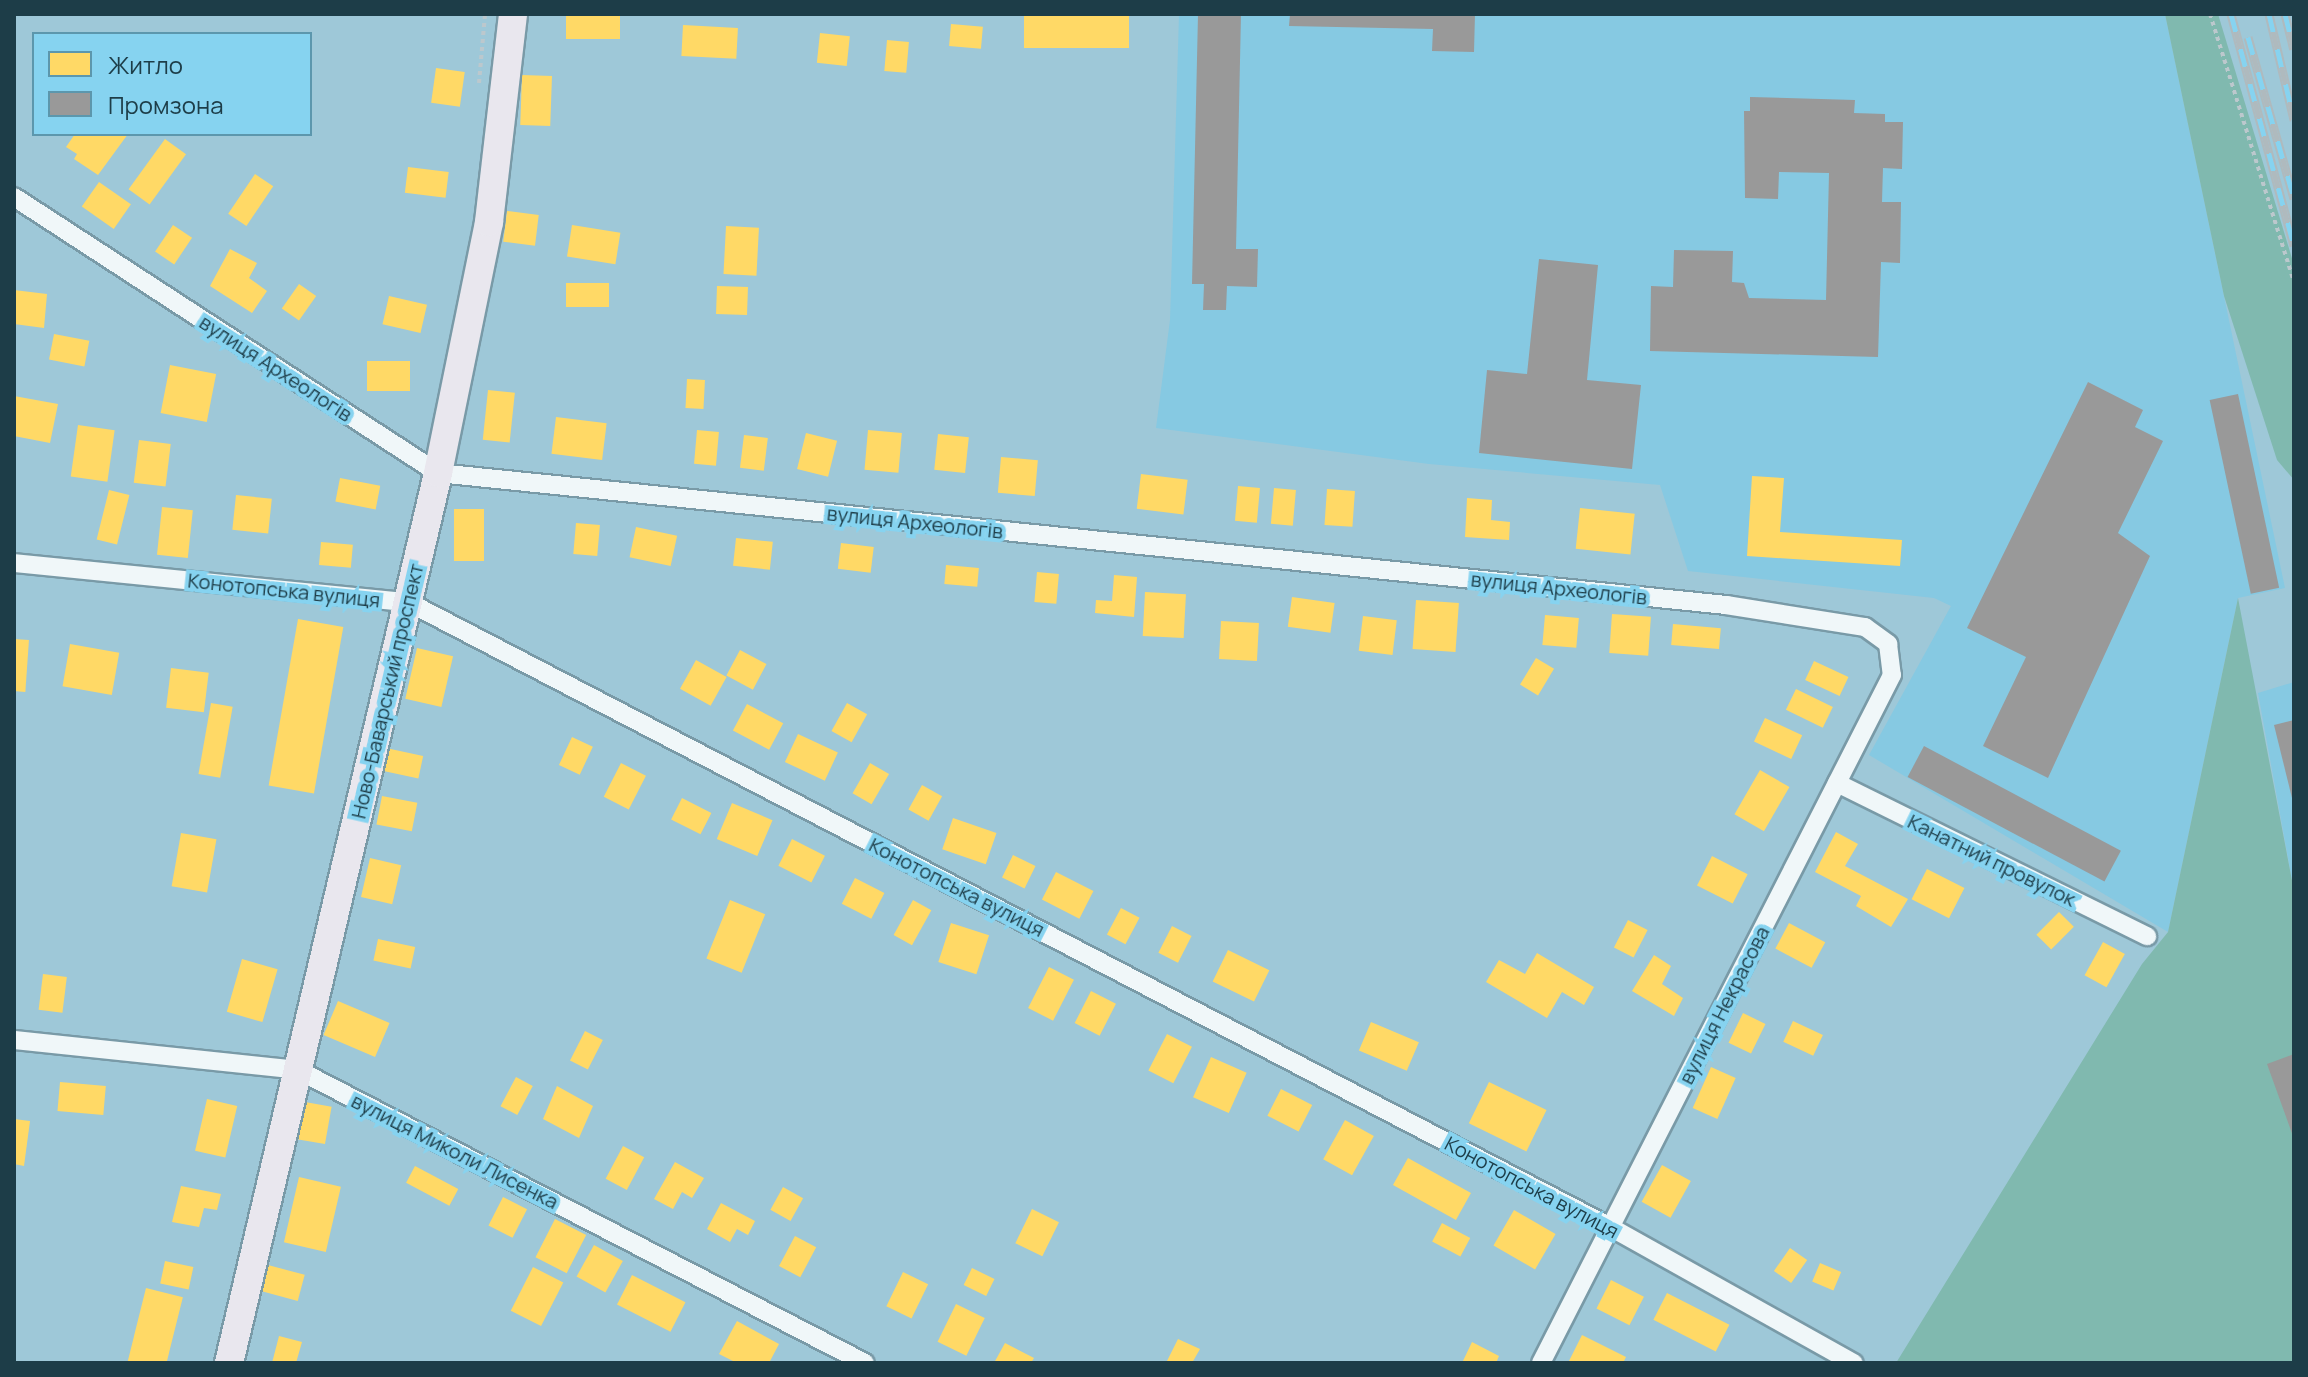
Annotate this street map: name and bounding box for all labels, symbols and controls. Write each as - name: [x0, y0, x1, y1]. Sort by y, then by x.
- legend: [32, 32, 312, 136]
- text: Житло: [108, 48, 183, 81]
- text: Промзона: [108, 88, 223, 121]
- street label: вулиця Археологів: [195, 310, 357, 426]
- street label: вулиця Археологів: [826, 501, 1004, 543]
- street label: Ново-Баварський проспект: [346, 561, 428, 821]
- street label: вулиця Археологів: [1470, 567, 1648, 609]
- street label: Конотопська вулиця: [187, 568, 381, 612]
- street label: Канатний провулок: [1904, 809, 2080, 911]
- street label: Конотопська вулиця: [865, 832, 1049, 942]
- street label: вулиця Некрасова: [1674, 922, 1774, 1088]
- street label: вулиця Миколи Лисенка: [348, 1088, 562, 1214]
- street label: Конотопська вулиця: [1441, 1131, 1623, 1243]

